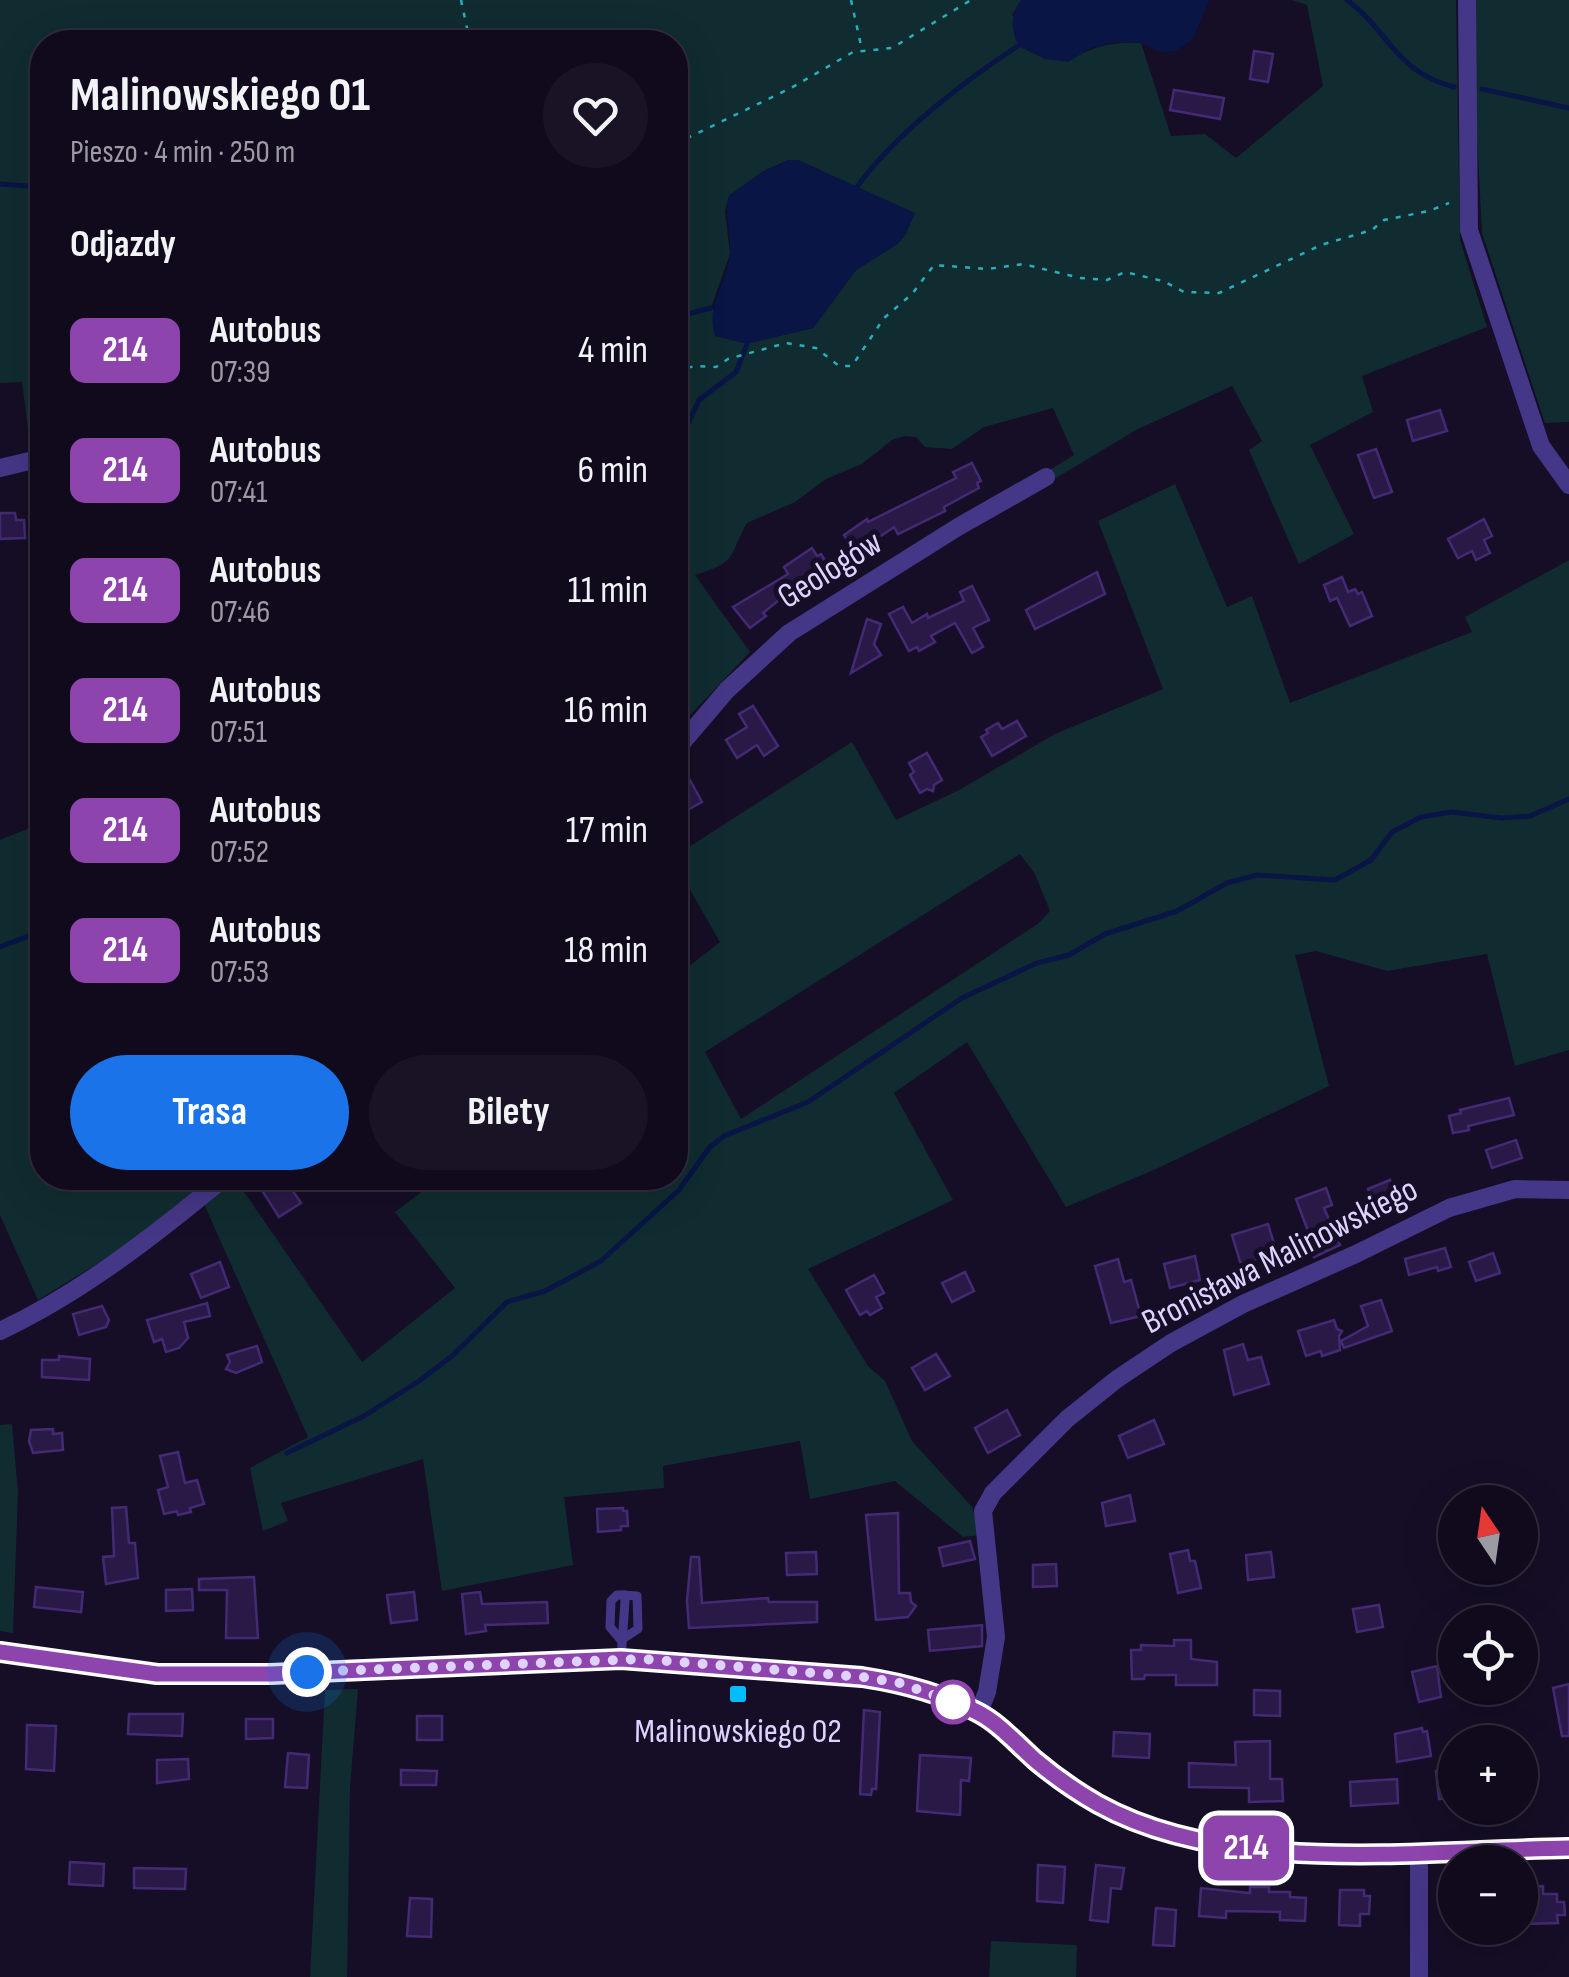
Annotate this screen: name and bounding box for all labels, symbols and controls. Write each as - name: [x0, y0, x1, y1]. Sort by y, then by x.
- button: heart: [543, 63, 648, 168]
- text: Malinowskiego 01: [70, 67, 370, 124]
- text: Pieszo · 4 min · 250 m: [70, 133, 295, 172]
- text: Odjazdy: [70, 222, 176, 267]
- text: Autobus: [210, 308, 321, 353]
- text: 4 min: [578, 328, 648, 373]
- text: 214: [102, 329, 148, 372]
- text: 07:39: [210, 353, 270, 392]
- text: Autobus: [210, 428, 321, 473]
- text: 6 min: [578, 448, 648, 493]
- text: 214: [102, 449, 148, 492]
- text: 07:41: [210, 473, 268, 512]
- street label: Geologów: [770, 521, 890, 619]
- text: Autobus: [210, 548, 321, 593]
- text: 11 min: [568, 568, 648, 613]
- text: 214: [102, 569, 148, 612]
- text: 07:46: [210, 593, 270, 632]
- text: Autobus: [210, 668, 321, 713]
- text: 16 min: [564, 688, 648, 733]
- text: 214: [102, 689, 148, 732]
- text: 07:51: [210, 713, 267, 752]
- text: Autobus: [210, 788, 321, 833]
- text: 17 min: [566, 808, 648, 853]
- text: 214: [102, 809, 148, 852]
- text: 07:52: [210, 833, 269, 872]
- text: Autobus: [210, 908, 321, 953]
- text: 18 min: [564, 928, 648, 973]
- text: 214: [102, 929, 148, 972]
- text: 07:53: [210, 953, 269, 992]
- button: Trasa: [70, 1055, 349, 1170]
- button: Bilety: [369, 1055, 648, 1170]
- street label: Bronisława Malinowskiego: [1135, 1168, 1425, 1344]
- north arrow: [1438, 1485, 1538, 1585]
- map controls: [1438, 1485, 1538, 1945]
- button: locate: [1438, 1605, 1538, 1705]
- your location: [282, 1647, 332, 1697]
- unlabelled marker: [932, 1681, 974, 1723]
- marker: Malinowskiego 02: [727, 1683, 749, 1705]
- place label: Malinowskiego 02: [634, 1710, 842, 1753]
- button: +: [1438, 1725, 1538, 1825]
- line badge: 214: [1188, 1816, 1304, 1880]
- text: 214: [1223, 1827, 1269, 1870]
- button: −: [1438, 1845, 1538, 1945]

